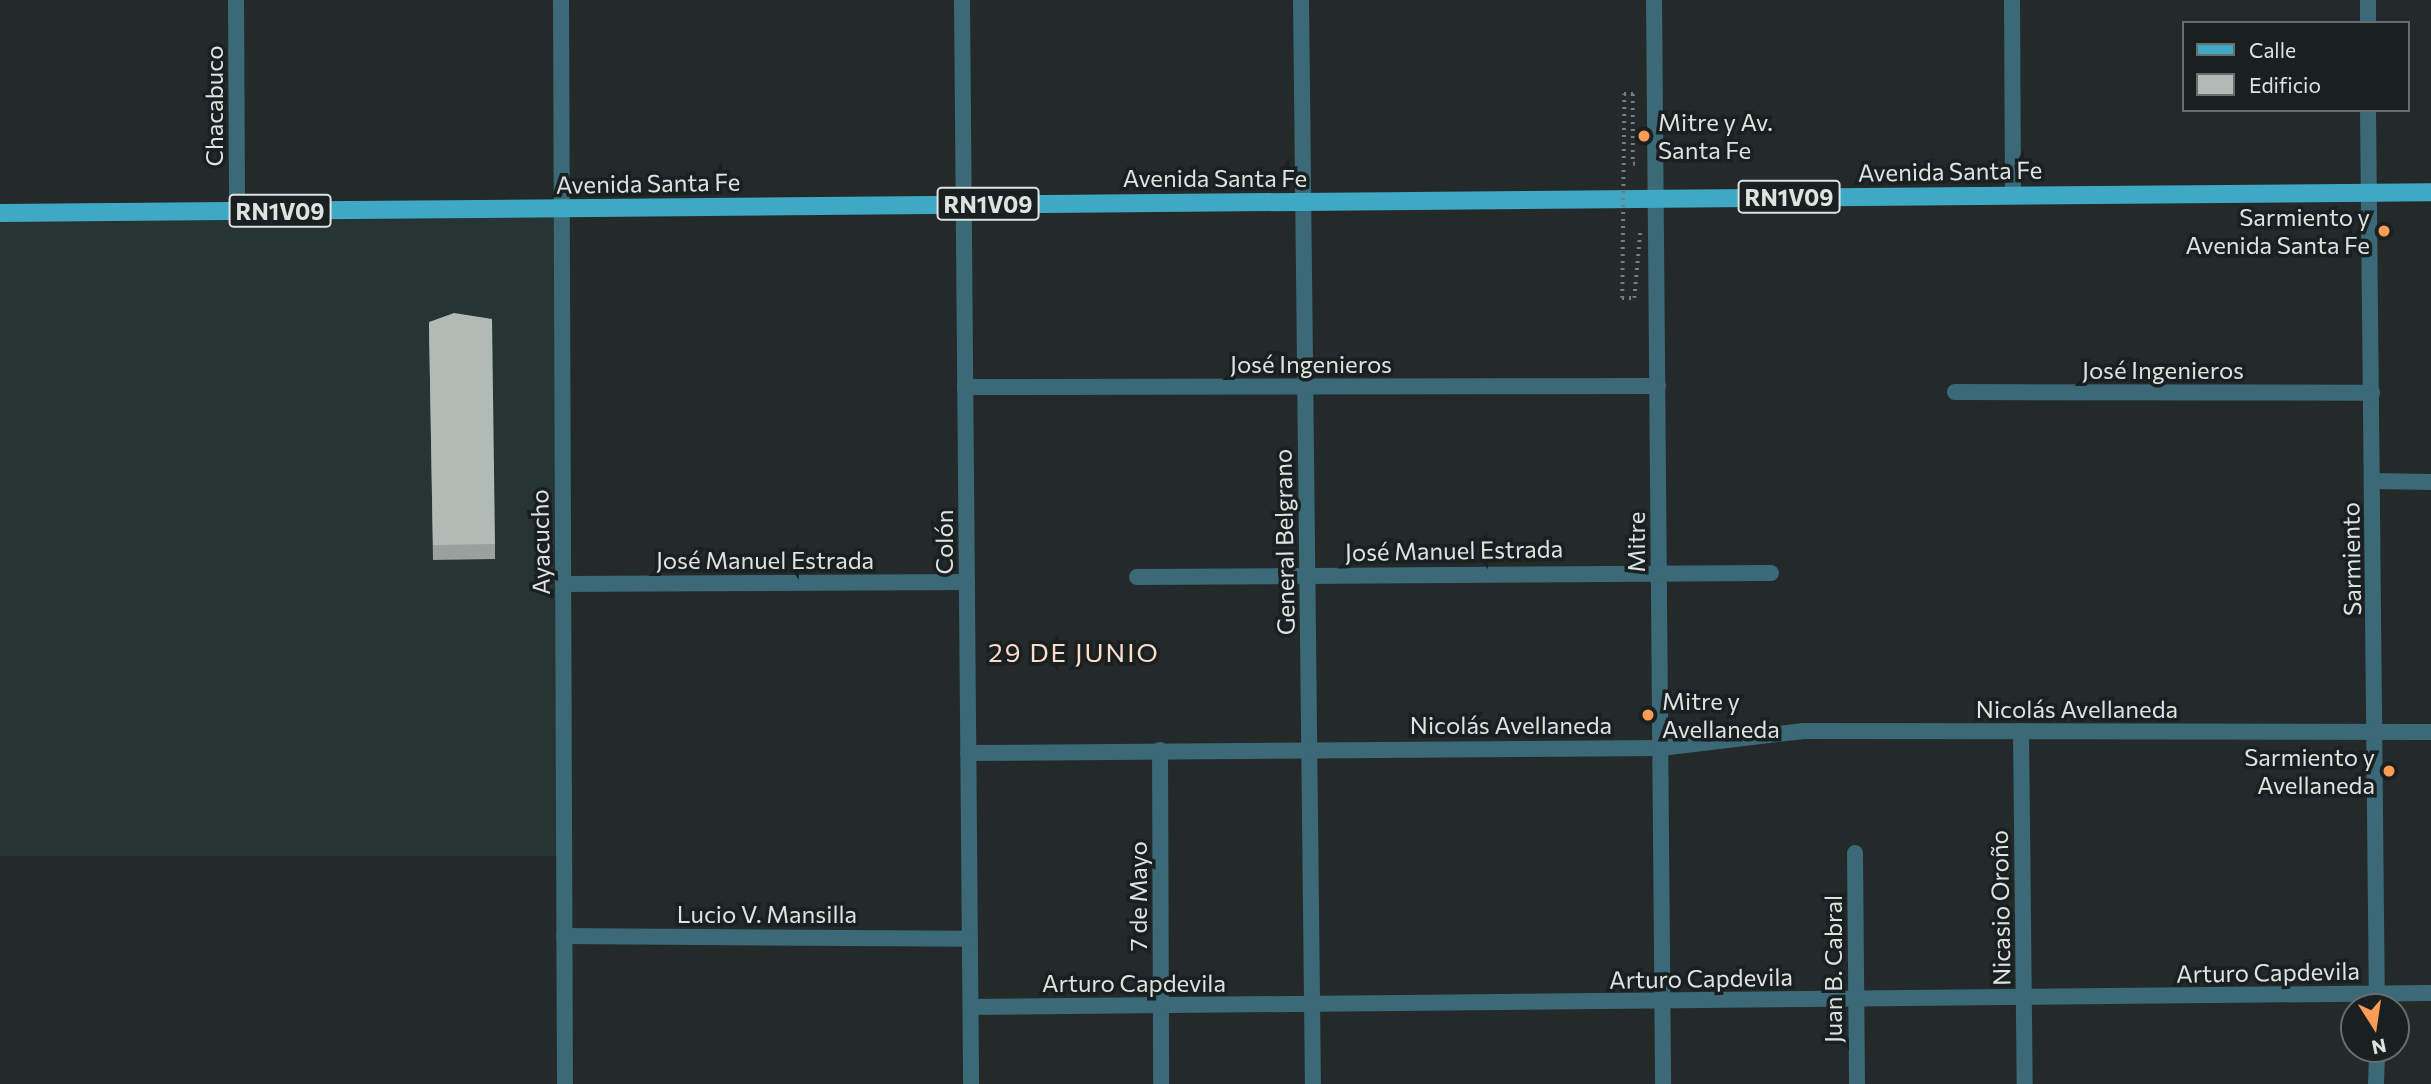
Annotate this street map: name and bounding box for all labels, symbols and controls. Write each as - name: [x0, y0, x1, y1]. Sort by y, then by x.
- legend: [2182, 21, 2410, 112]
- text: Calle: [2249, 37, 2296, 62]
- street label: Chacabuco: [200, 46, 228, 166]
- text: Edificio: [2249, 72, 2321, 97]
- place label: Mitre y Av. Santa Fe: [1658, 108, 1773, 164]
- marker: Mitre y Av. Santa Fe: [1636, 128, 1652, 144]
- street label: Avenida Santa Fe: [1858, 155, 2042, 187]
- street label: Avenida Santa Fe: [1123, 164, 1307, 192]
- street label: Avenida Santa Fe: [556, 167, 740, 199]
- road number: RN1V09: [1736, 178, 1842, 216]
- road number: RN1V09: [936, 184, 1040, 224]
- road number: RN1V09: [228, 192, 332, 230]
- place label: Sarmiento y Avenida Santa Fe: [2186, 203, 2370, 259]
- marker: Sarmiento y Avenida Santa Fe: [2376, 223, 2392, 239]
- street label: José Ingenieros: [1230, 350, 1392, 378]
- street label: José Ingenieros: [2082, 356, 2244, 384]
- street label: General Belgrano: [1268, 449, 1300, 635]
- street label: Ayacucho: [525, 489, 555, 595]
- street label: Sarmiento: [2336, 502, 2366, 616]
- street label: Colón: [930, 510, 958, 574]
- street label: Mitre: [1622, 512, 1650, 572]
- street label: José Manuel Estrada: [1345, 534, 1563, 566]
- street label: José Manuel Estrada: [656, 546, 874, 574]
- district label: 29 DE JUNIO: [990, 636, 1158, 668]
- place label: Mitre y Avellaneda: [1662, 687, 1780, 743]
- street label: Nicolás Avellaneda: [1976, 695, 2178, 723]
- marker: Mitre y Avellaneda: [1640, 707, 1656, 723]
- street label: Nicolás Avellaneda: [1410, 711, 1612, 739]
- place label: Sarmiento y Avellaneda: [2244, 743, 2375, 799]
- marker: Sarmiento y Avellaneda: [2381, 763, 2397, 779]
- street label: Nicasio Oroño: [1984, 830, 2016, 986]
- street label: 7 de Mayo: [1124, 841, 1152, 951]
- street label: Juan B. Cabral: [1819, 895, 1847, 1043]
- street label: Lucio V. Mansilla: [677, 900, 857, 928]
- street label: Arturo Capdevila: [2176, 956, 2360, 988]
- street label: Arturo Capdevila: [1609, 962, 1793, 994]
- street label: Arturo Capdevila: [1042, 969, 1226, 997]
- north arrow: [2340, 993, 2410, 1063]
- text: N: [2370, 1034, 2388, 1060]

